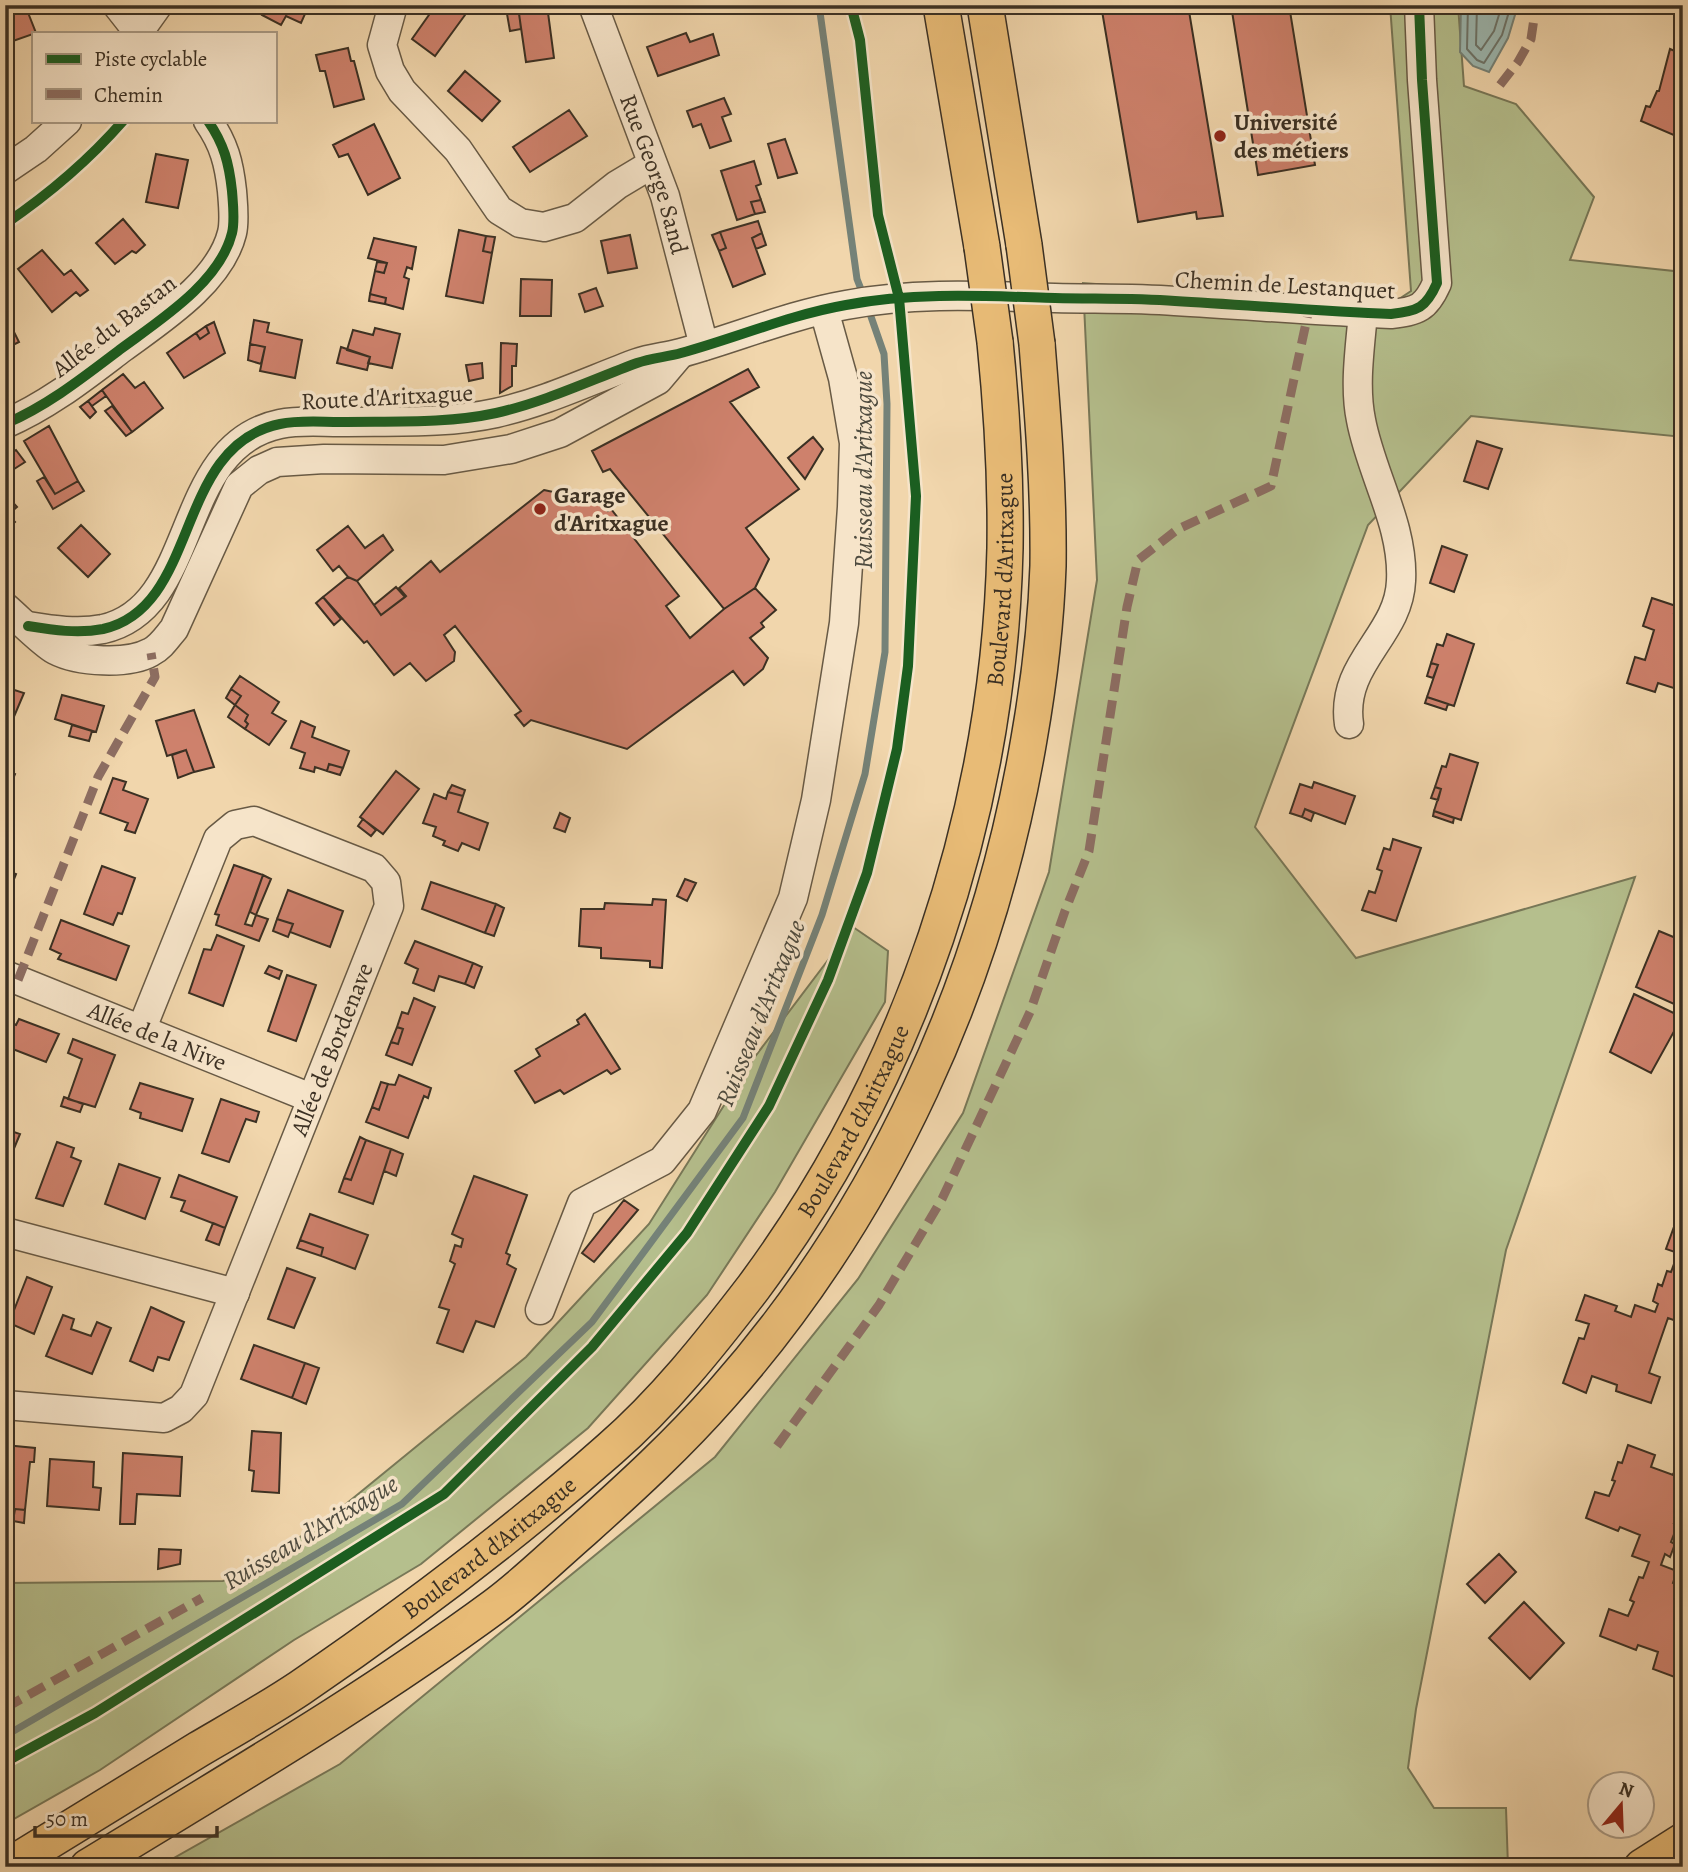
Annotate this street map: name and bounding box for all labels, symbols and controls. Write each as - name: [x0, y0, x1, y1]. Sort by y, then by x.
- legend: [32, 32, 276, 122]
- text: Piste cyclable: [94, 45, 207, 73]
- text: Chemin: [94, 81, 163, 109]
- street label: Rue George Sand: [612, 90, 695, 258]
- place label: Université des métiers: [1234, 106, 1349, 166]
- marker: Université des métiers: [1212, 128, 1228, 144]
- street label: Chemin de Lestanquet: [1174, 263, 1396, 307]
- street label: Allée du Bastan: [44, 267, 183, 385]
- water label: Ruisseau d'Aritxague: [846, 371, 881, 569]
- street label: Route d'Aritxague: [300, 377, 474, 417]
- street label: Boulevard d'Aritxague: [979, 472, 1021, 688]
- place label: Garage d'Aritxague: [554, 479, 669, 539]
- marker: Garage d'Aritxague: [532, 501, 548, 517]
- water label: Ruisseau d'Aritxague: [707, 915, 814, 1112]
- street label: Allée de Bordenave: [283, 958, 381, 1141]
- street label: Allée de la Nive: [82, 994, 231, 1078]
- street label: Boulevard d'Aritxague: [790, 1020, 917, 1224]
- water label: Ruisseau d'Aritxague: [216, 1466, 404, 1599]
- street label: Boulevard d'Aritxague: [396, 1469, 583, 1627]
- north arrow: [1586, 1770, 1656, 1840]
- text: N: [1615, 1775, 1637, 1804]
- scale bar: [35, 1795, 217, 1839]
- text: 50 m: [46, 1805, 88, 1833]

